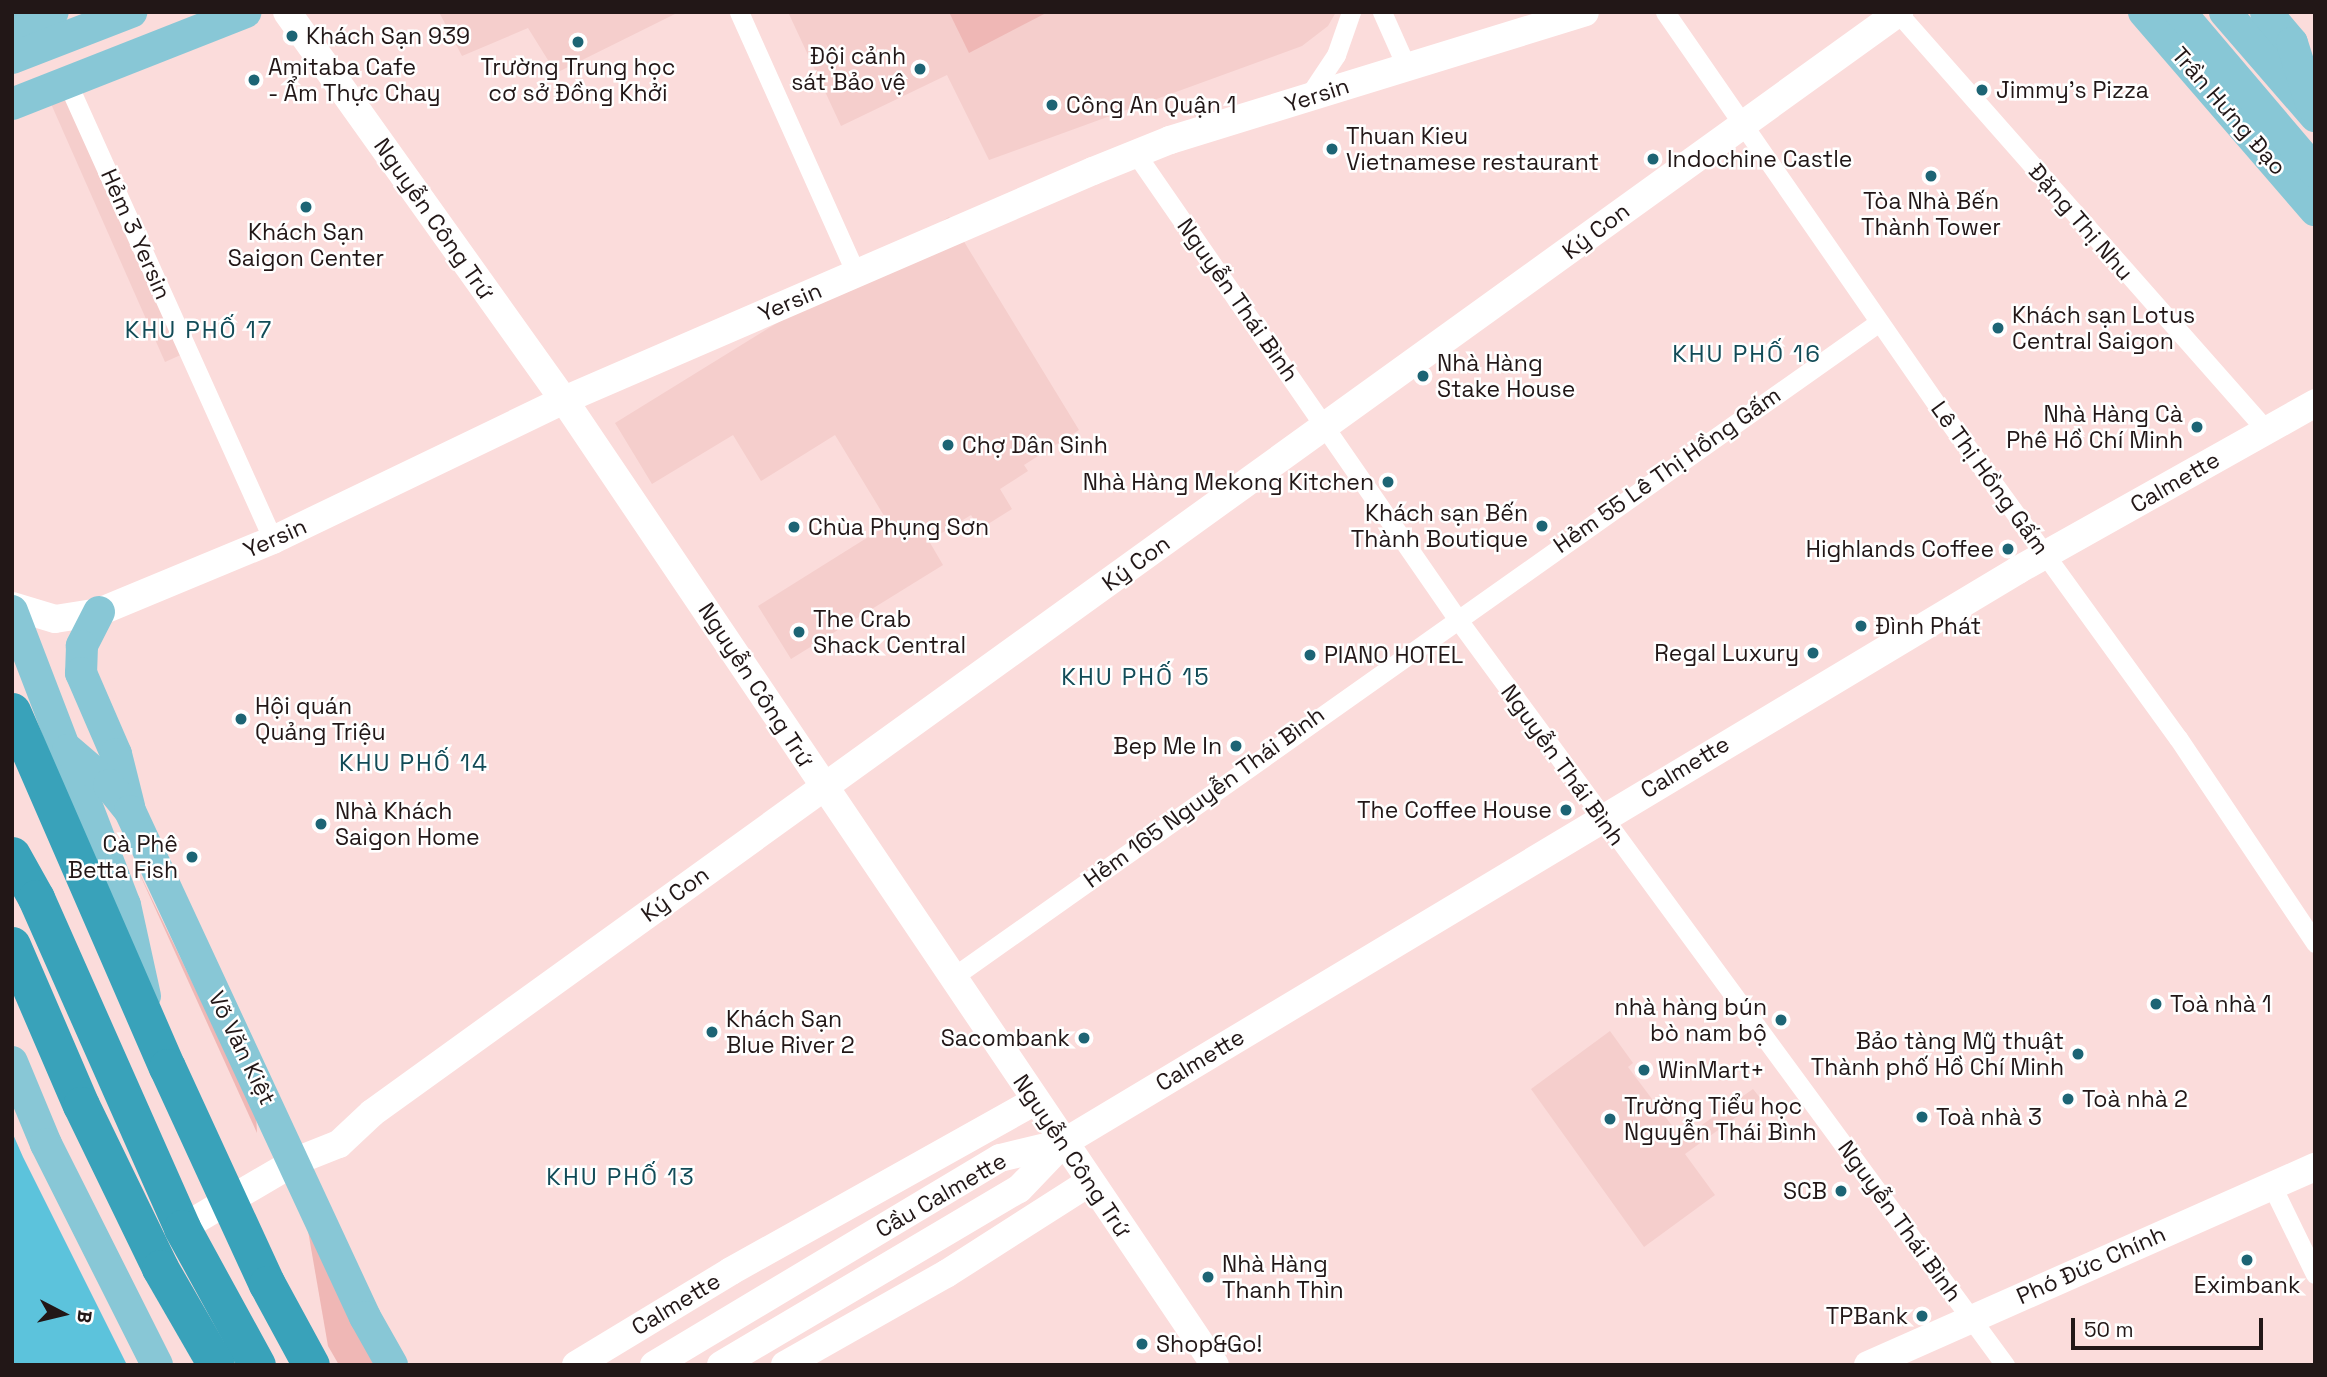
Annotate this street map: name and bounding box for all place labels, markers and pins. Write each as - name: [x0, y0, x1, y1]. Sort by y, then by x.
- place label: Khách Sạn 939: [306, 22, 470, 50]
- marker: Khách Sạn 939: [284, 28, 300, 44]
- marker: Trường Trung học cơ sở Đồng Khởi: [570, 34, 586, 50]
- place label: Đội cảnh sát Bảo vệ: [791, 42, 906, 96]
- place label: Amitaba Cafe - Ẩm Thực Chay: [268, 53, 442, 107]
- place label: Trường Trung học cơ sở Đồng Khởi: [480, 53, 676, 107]
- marker: Đội cảnh sát Bảo vệ: [912, 61, 928, 77]
- marker: Amitaba Cafe - Ẩm Thực Chay: [246, 72, 262, 88]
- place label: Jimmy's Pizza: [1996, 76, 2149, 104]
- marker: Jimmy's Pizza: [1974, 82, 1990, 98]
- place label: Công An Quận 1: [1066, 91, 1237, 119]
- marker: Công An Quận 1: [1044, 97, 1060, 113]
- place label: Thuan Kieu Vietnamese restaurant: [1346, 122, 1599, 176]
- marker: Thuan Kieu Vietnamese restaurant: [1324, 141, 1340, 157]
- place label: Indochine Castle: [1667, 145, 1852, 173]
- marker: Indochine Castle: [1645, 151, 1661, 167]
- marker: Tòa Nhà Bến Thành Tower: [1923, 168, 1939, 184]
- place label: Tòa Nhà Bến Thành Tower: [1861, 187, 2001, 241]
- marker: Khách Sạn Saigon Center: [298, 199, 314, 215]
- place label: Khách Sạn Saigon Center: [228, 218, 384, 272]
- place label: Khách sạn Lotus Central Saigon: [2012, 301, 2195, 355]
- marker: Khách sạn Lotus Central Saigon: [1990, 320, 2006, 336]
- place label: Nhà Hàng Stake House: [1437, 349, 1575, 403]
- marker: Nhà Hàng Stake House: [1415, 368, 1431, 384]
- place label: Nhà Hàng Cà Phê Hồ Chí Minh: [2006, 400, 2183, 454]
- marker: Nhà Hàng Cà Phê Hồ Chí Minh: [2189, 419, 2205, 435]
- place label: Chợ Dân Sinh: [962, 431, 1108, 459]
- marker: Chợ Dân Sinh: [940, 437, 956, 453]
- place label: Nhà Hàng Mekong Kitchen: [1083, 468, 1374, 496]
- marker: Nhà Hàng Mekong Kitchen: [1380, 474, 1396, 490]
- place label: Khách sạn Bến Thành Boutique: [1351, 499, 1528, 553]
- place label: Chùa Phụng Sơn: [808, 513, 989, 541]
- marker: Khách sạn Bến Thành Boutique: [1534, 518, 1550, 534]
- marker: Chùa Phụng Sơn: [786, 519, 802, 535]
- place label: Highlands Coffee: [1806, 535, 1994, 563]
- marker: Highlands Coffee: [2000, 541, 2016, 557]
- place label: The Crab Shack Central: [813, 605, 966, 659]
- place label: Đình Phát: [1875, 612, 1981, 640]
- marker: Đình Phát: [1853, 618, 1869, 634]
- marker: The Crab Shack Central: [791, 624, 807, 640]
- place label: Regal Luxury: [1654, 639, 1799, 667]
- place label: PIANO HOTEL: [1324, 641, 1463, 669]
- marker: Regal Luxury: [1805, 645, 1821, 661]
- marker: PIANO HOTEL: [1302, 647, 1318, 663]
- place label: Hội quán Quảng Triệu: [255, 692, 386, 746]
- marker: Hội quán Quảng Triệu: [233, 711, 249, 727]
- place label: Bep Me In: [1113, 732, 1222, 760]
- marker: Bep Me In: [1228, 738, 1244, 754]
- place label: The Coffee House: [1357, 796, 1552, 824]
- place label: Nhà Khách Saigon Home: [335, 797, 480, 851]
- marker: The Coffee House: [1558, 802, 1574, 818]
- marker: Nhà Khách Saigon Home: [313, 816, 329, 832]
- place label: Cà Phê Betta Fish: [68, 830, 178, 884]
- marker: Cà Phê Betta Fish: [184, 849, 200, 865]
- place label: Toà nhà 1: [2170, 990, 2272, 1018]
- place label: nhà hàng bún bò nam bộ: [1615, 993, 1767, 1047]
- marker: Toà nhà 1: [2148, 996, 2164, 1012]
- place label: Khách Sạn Blue River 2: [726, 1005, 855, 1059]
- marker: nhà hàng bún bò nam bộ: [1773, 1012, 1789, 1028]
- marker: Khách Sạn Blue River 2: [704, 1024, 720, 1040]
- place label: Sacombank: [941, 1024, 1070, 1052]
- place label: Bảo tàng Mỹ thuật Thành phố Hồ Chí Minh: [1811, 1027, 2064, 1081]
- marker: Sacombank: [1076, 1030, 1092, 1046]
- marker: Bảo tàng Mỹ thuật Thành phố Hồ Chí Minh: [2070, 1046, 2086, 1062]
- place label: WinMart+: [1658, 1056, 1764, 1084]
- marker: WinMart+: [1636, 1062, 1652, 1078]
- place label: Toà nhà 2: [2082, 1085, 2188, 1113]
- marker: Toà nhà 2: [2060, 1091, 2076, 1107]
- place label: Trường Tiểu học Nguyễn Thái Bình: [1624, 1092, 1817, 1146]
- place label: Toà nhà 3: [1936, 1103, 2042, 1131]
- marker: Toà nhà 3: [1914, 1109, 1930, 1125]
- marker: Trường Tiểu học Nguyễn Thái Bình: [1602, 1111, 1618, 1127]
- place label: SCB: [1783, 1177, 1827, 1205]
- marker: SCB: [1833, 1183, 1849, 1199]
- place label: Nhà Hàng Thanh Thìn: [1222, 1250, 1344, 1304]
- marker: Eximbank: [2239, 1252, 2255, 1268]
- marker: Nhà Hàng Thanh Thìn: [1200, 1269, 1216, 1285]
- place label: Eximbank: [2194, 1271, 2300, 1299]
- place label: TPBank: [1826, 1302, 1908, 1330]
- marker: TPBank: [1914, 1308, 1930, 1324]
- place label: Shop&Go!: [1156, 1330, 1262, 1358]
- marker: Shop&Go!: [1134, 1336, 1150, 1352]

